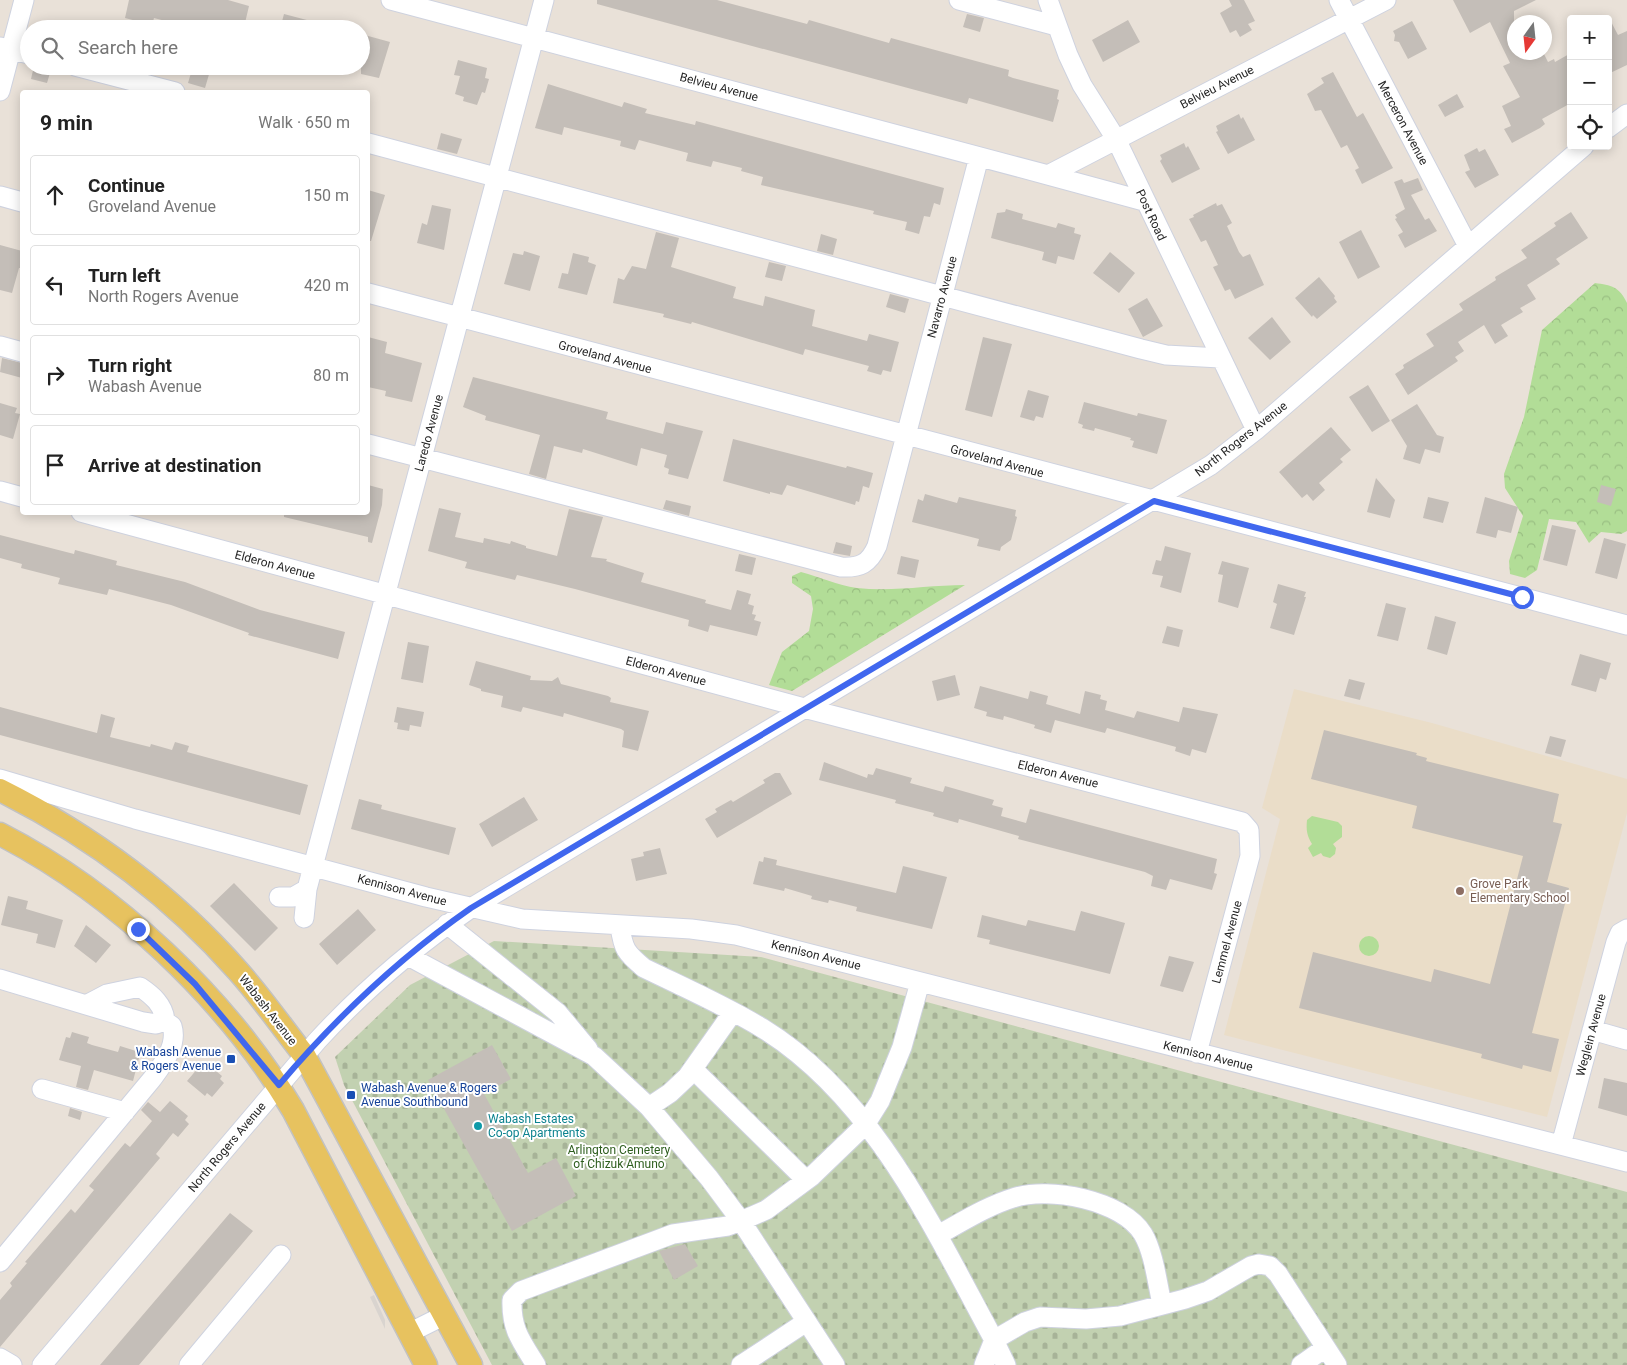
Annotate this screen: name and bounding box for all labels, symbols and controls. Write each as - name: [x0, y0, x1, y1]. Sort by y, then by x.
- north arrow: [1507, 15, 1552, 60]
- map controls: [1567, 15, 1612, 150]
- button: +: [1567, 15, 1612, 60]
- search box: [20, 20, 370, 75]
- icon: search: [38, 34, 66, 62]
- text: Search here: [78, 36, 178, 59]
- button: −: [1567, 60, 1612, 105]
- street label: Belvieu Avenue: [1178, 62, 1256, 112]
- street label: Belvieu Avenue: [678, 70, 760, 104]
- street label: Merceron Avenue: [1375, 79, 1431, 167]
- button: locate: [1567, 105, 1612, 150]
- text: 9 min: [40, 111, 93, 135]
- text: Walk · 650 m: [258, 113, 350, 132]
- text: Continue: [88, 174, 165, 197]
- icon: ahead: [41, 181, 69, 209]
- text: 150 m: [304, 186, 349, 205]
- street label: Post Road: [1133, 187, 1169, 243]
- text: Groveland Avenue: [88, 197, 216, 216]
- street label: Navarro Avenue: [924, 254, 960, 340]
- text: Turn left: [88, 264, 161, 287]
- icon: left: [41, 271, 69, 299]
- text: 420 m: [304, 276, 349, 295]
- text: North Rogers Avenue: [88, 287, 239, 306]
- street label: Groveland Avenue: [557, 338, 653, 376]
- text: Turn right: [88, 354, 172, 377]
- icon: right: [41, 361, 69, 389]
- text: 80 m: [313, 366, 349, 385]
- text: Wabash Avenue: [88, 377, 202, 396]
- street label: Laredo Avenue: [412, 393, 446, 473]
- street label: North Rogers Avenue: [1192, 399, 1290, 479]
- street label: Groveland Avenue: [949, 442, 1045, 480]
- icon: arrive: [41, 451, 69, 479]
- text: Arrive at destination: [88, 454, 261, 477]
- street label: Elderon Avenue: [233, 548, 317, 582]
- route start: [1511, 586, 1534, 609]
- street label: Elderon Avenue: [624, 654, 708, 688]
- street label: Elderon Avenue: [1016, 757, 1100, 791]
- street label: Kennison Avenue: [356, 871, 448, 909]
- place label: Grove Park Elementary School: [1470, 877, 1570, 905]
- marker: Grove Park Elementary School: [1454, 885, 1466, 897]
- street label: Lemmel Avenue: [1209, 899, 1245, 985]
- route end: [127, 918, 150, 941]
- street label: Kennison Avenue: [770, 937, 862, 973]
- street label: Wabash Avenue: [236, 972, 300, 1048]
- street label: Weglein Avenue: [1573, 992, 1609, 1078]
- street label: Kennison Avenue: [1162, 1038, 1254, 1074]
- place label: Wabash Avenue & Rogers Avenue: [131, 1045, 221, 1073]
- marker: Wabash Avenue & Rogers Avenue: [225, 1053, 237, 1065]
- place label: Wabash Avenue & Rogers Avenue Southbound: [361, 1081, 497, 1109]
- marker: Wabash Avenue & Rogers Avenue Southbound: [345, 1089, 357, 1101]
- street label: North Rogers Avenue: [185, 1099, 269, 1195]
- place label: Wabash Estates Co-op Apartments: [488, 1112, 586, 1140]
- marker: Wabash Estates Co-op Apartments: [472, 1120, 484, 1132]
- park label: Arlington Cemetery of Chizuk Amuno: [568, 1143, 671, 1171]

